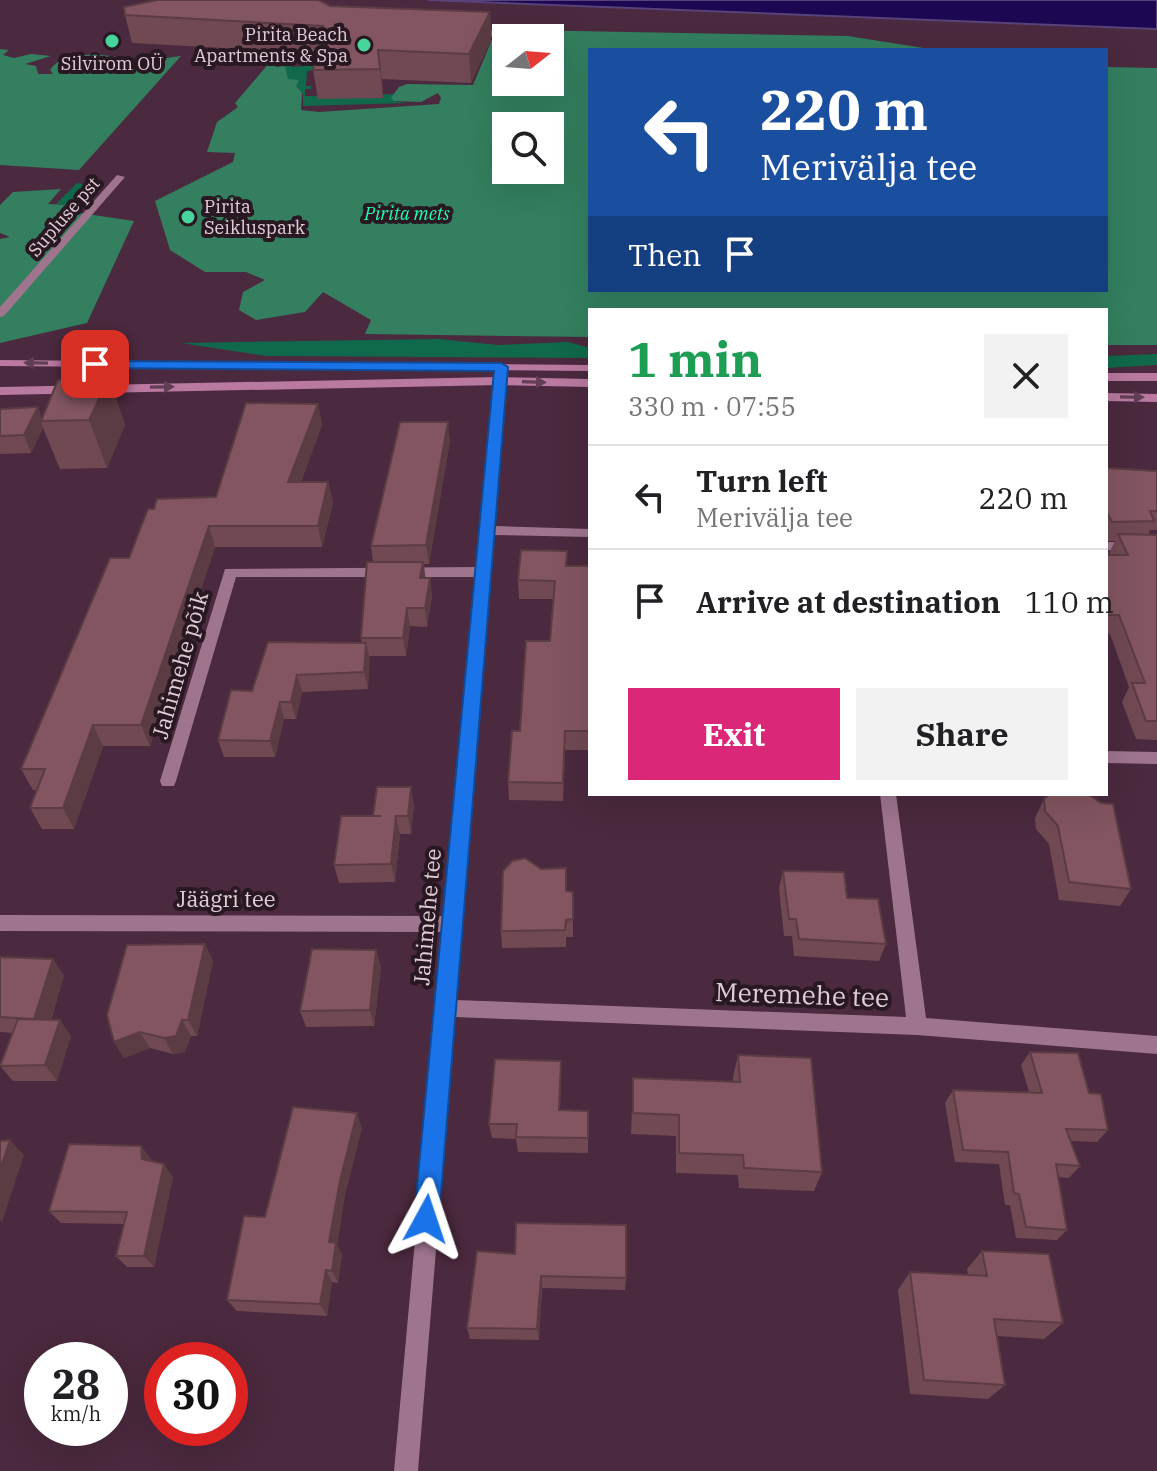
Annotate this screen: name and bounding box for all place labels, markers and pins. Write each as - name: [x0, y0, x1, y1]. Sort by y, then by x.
- place label: Pirita Beach Apartments & Spa: [194, 23, 348, 67]
- marker: Silvirom OÜ: [103, 32, 121, 50]
- marker: Pirita Beach Apartments & Spa: [355, 36, 373, 54]
- place label: Silvirom OÜ: [61, 52, 163, 75]
- place label: Pirita Seikluspark: [204, 195, 306, 239]
- marker: Pirita Seikluspark: [179, 208, 197, 226]
- pin: [61, 330, 129, 398]

